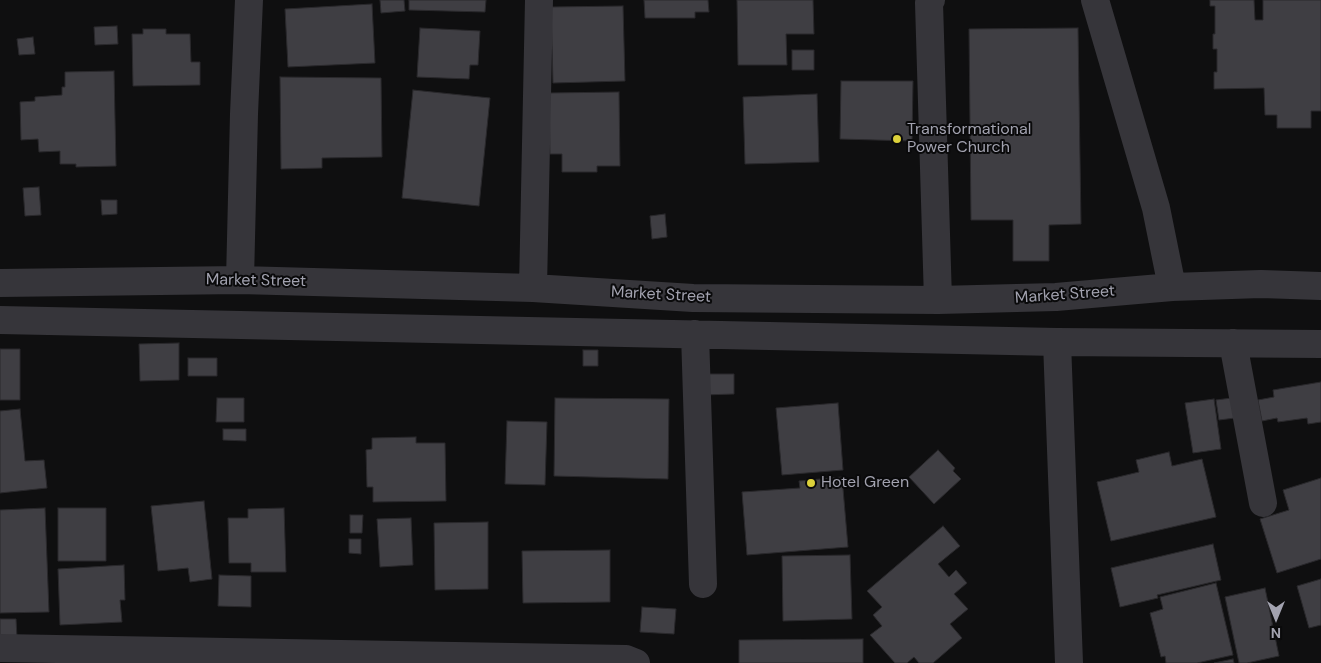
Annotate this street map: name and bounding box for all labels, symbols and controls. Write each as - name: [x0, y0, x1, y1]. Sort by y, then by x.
- place label: Transformational Power Church: [907, 120, 1031, 158]
- marker: Transformational Power Church: [891, 133, 903, 145]
- street label: Market Street: [206, 271, 306, 291]
- street label: Market Street: [1014, 282, 1116, 308]
- street label: Market Street: [610, 283, 712, 307]
- place label: Hotel Green: [821, 473, 909, 493]
- marker: Hotel Green: [805, 477, 817, 489]
- north arrow: [1251, 593, 1301, 643]
- text: N: [1271, 624, 1281, 642]

